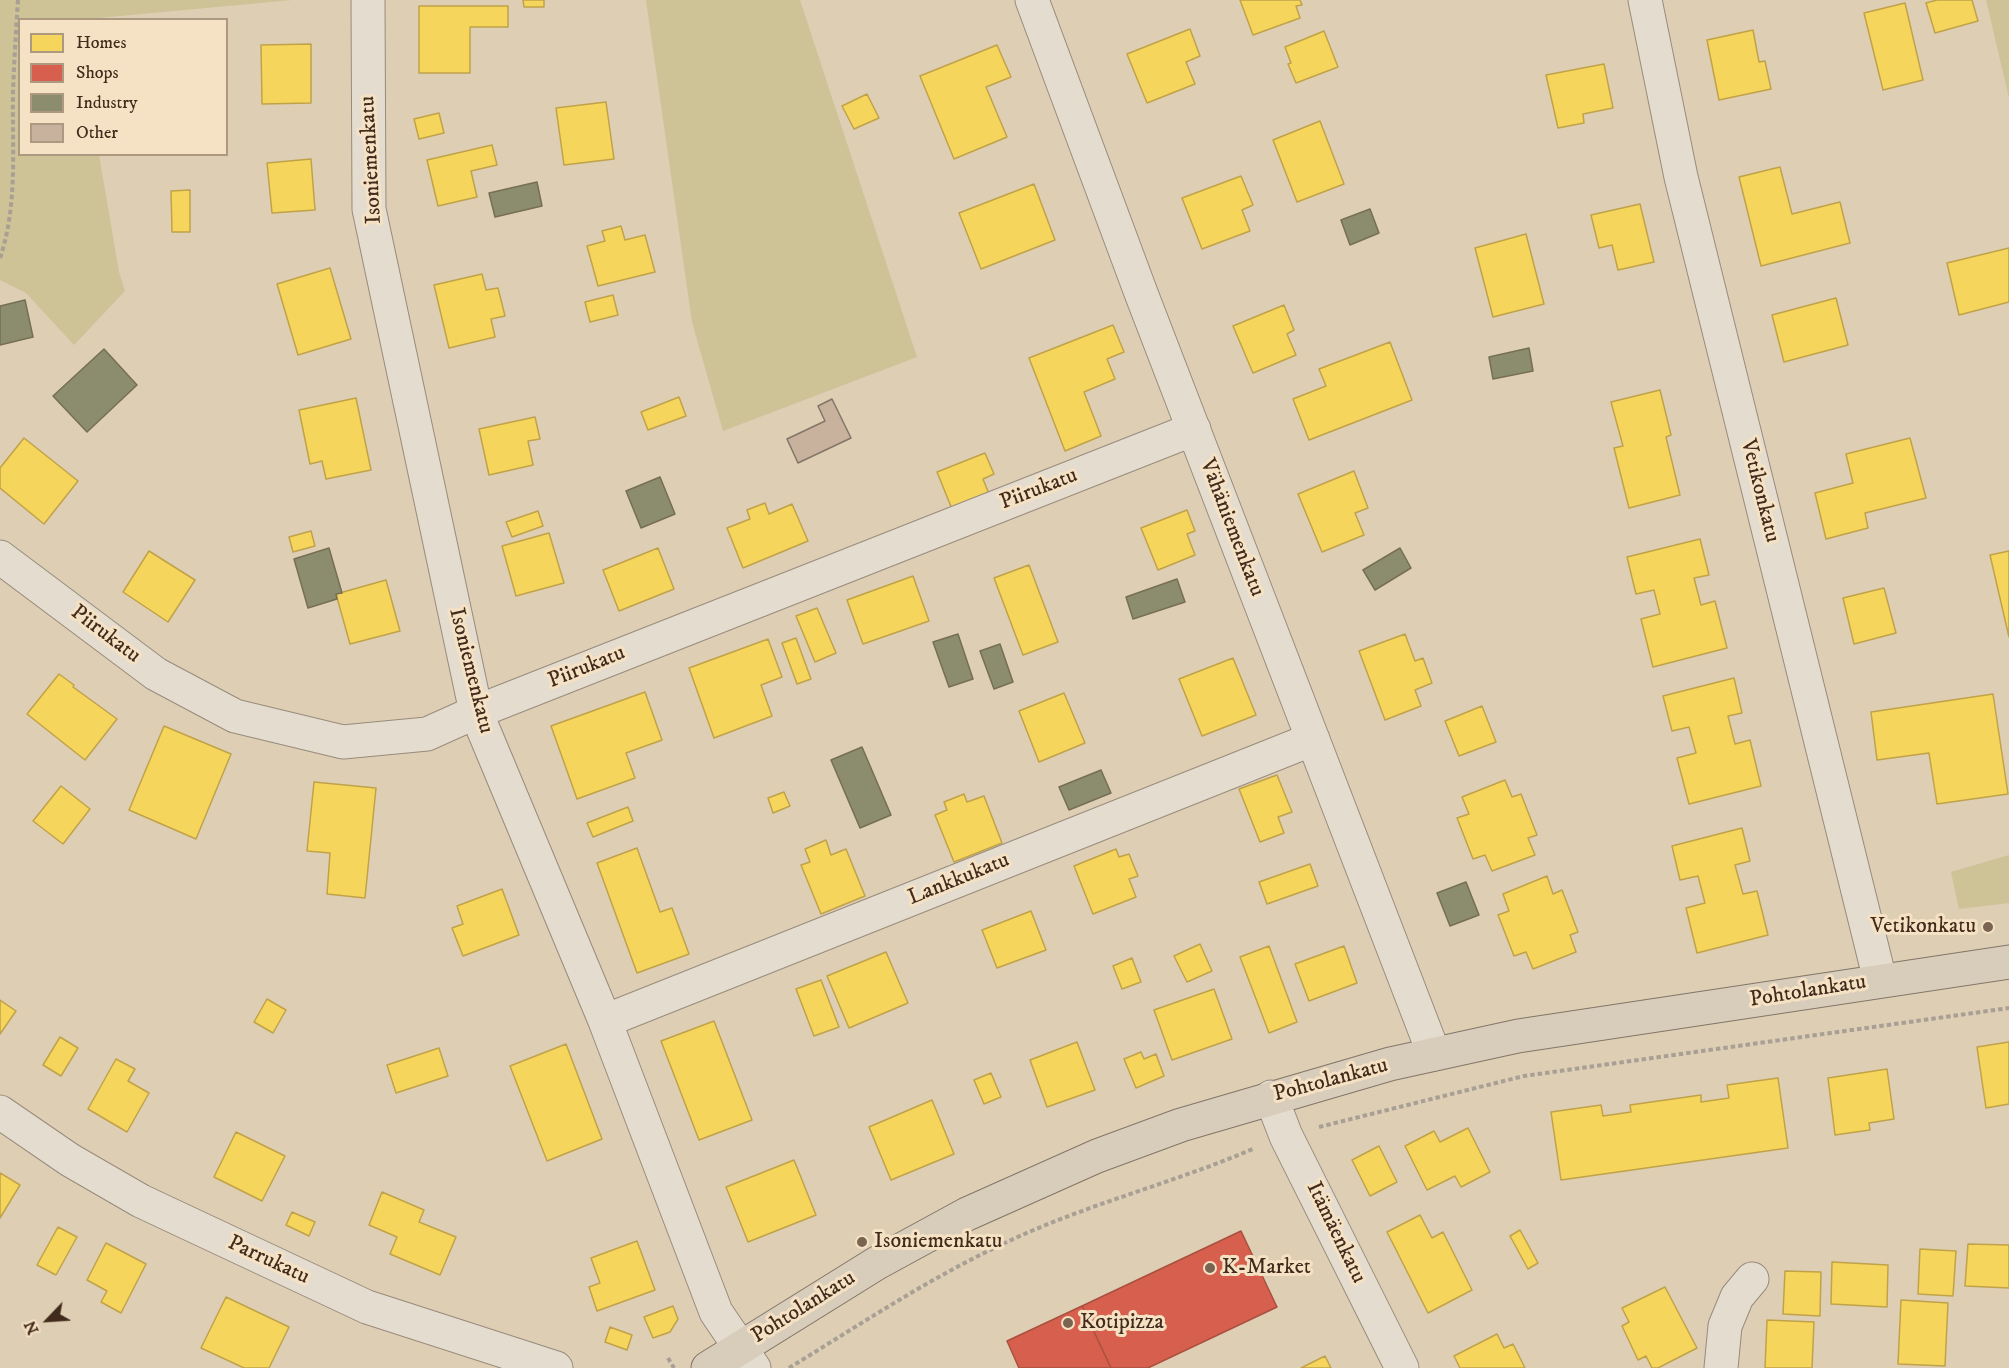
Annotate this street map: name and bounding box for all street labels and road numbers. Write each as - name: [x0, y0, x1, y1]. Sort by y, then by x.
- street label: Isoniemenkatu: [355, 95, 389, 225]
- street label: Vetikonkatu: [1733, 437, 1785, 545]
- street label: Vähäniemenkatu: [1193, 455, 1269, 601]
- street label: Piirukatu: [997, 463, 1081, 517]
- street label: Piirukatu: [65, 600, 145, 670]
- street label: Isoniemenkatu: [442, 606, 498, 736]
- street label: Piirukatu: [545, 641, 629, 695]
- street label: Lankkukatu: [904, 848, 1014, 912]
- street label: Pohtolankatu: [1748, 970, 1868, 1014]
- street label: Pohtolankatu: [1271, 1053, 1391, 1109]
- street label: Itämäenkatu: [1299, 1178, 1371, 1288]
- street label: Parrukatu: [223, 1231, 313, 1291]
- street label: Pohtolankatu: [747, 1266, 861, 1350]

